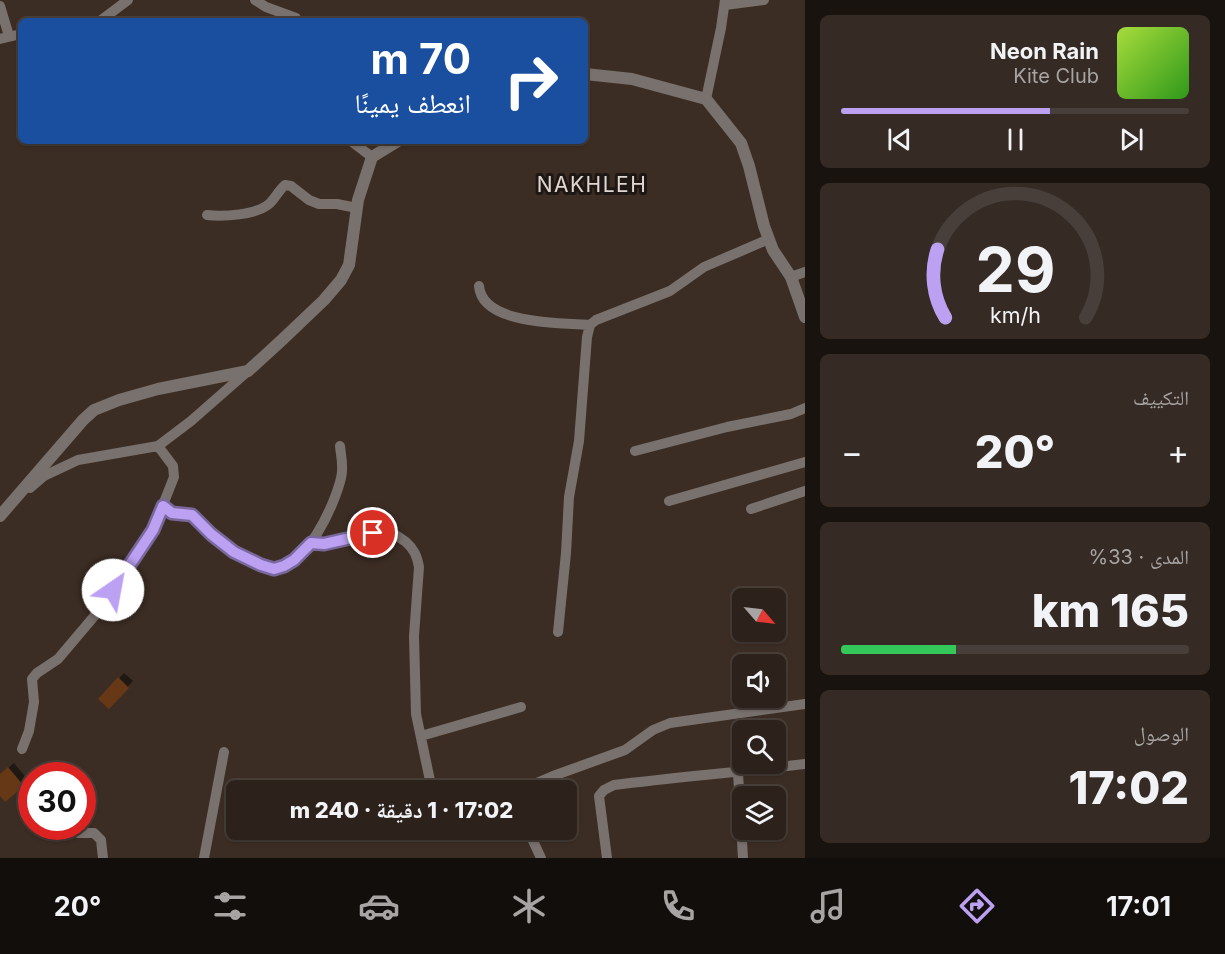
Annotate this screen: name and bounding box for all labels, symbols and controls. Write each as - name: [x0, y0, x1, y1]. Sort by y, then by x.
- text: 70 m: [371, 33, 471, 84]
- text: Neon Rain: [990, 38, 1099, 64]
- icon: right: [492, 42, 570, 120]
- text: Kite Club: [1013, 64, 1099, 88]
- text: انعطف يمينًا: [354, 87, 471, 120]
- icon: previous: [883, 123, 916, 156]
- icon: pause: [999, 123, 1032, 156]
- icon: next: [1115, 123, 1148, 156]
- district label: NAKHLEH: [537, 172, 647, 197]
- text: 29: [975, 232, 1055, 307]
- text: km/h: [990, 302, 1040, 328]
- text: التكييف: [1133, 386, 1189, 410]
- text: 20°: [975, 424, 1055, 479]
- text: −: [841, 432, 863, 472]
- text: +: [1167, 432, 1189, 472]
- pin: [347, 507, 398, 558]
- icon: arrive: [356, 516, 389, 549]
- text: المدى · 33%: [1089, 545, 1189, 569]
- position arrow: [81, 558, 145, 622]
- text: 165 km: [1032, 583, 1189, 638]
- north arrow: [732, 588, 786, 642]
- map controls: [732, 588, 786, 840]
- button: sound: [732, 654, 786, 708]
- button: search: [732, 720, 786, 774]
- text: الوصول: [1134, 722, 1189, 746]
- text: 17:02: [1069, 760, 1189, 815]
- speed limit sign: 30: [18, 762, 96, 840]
- button: layers: [732, 786, 786, 840]
- text: 17:02 · 1 دقيقة · 240 m: [290, 797, 513, 823]
- icon: filters: [209, 885, 251, 927]
- icon: car: [358, 885, 400, 927]
- icon: climate: [508, 885, 550, 927]
- icon: phone: [657, 885, 699, 927]
- icon: music: [807, 885, 849, 927]
- icon: directions: [956, 885, 998, 927]
- text: 20°: [54, 890, 101, 923]
- text: 17:01: [1106, 890, 1171, 923]

